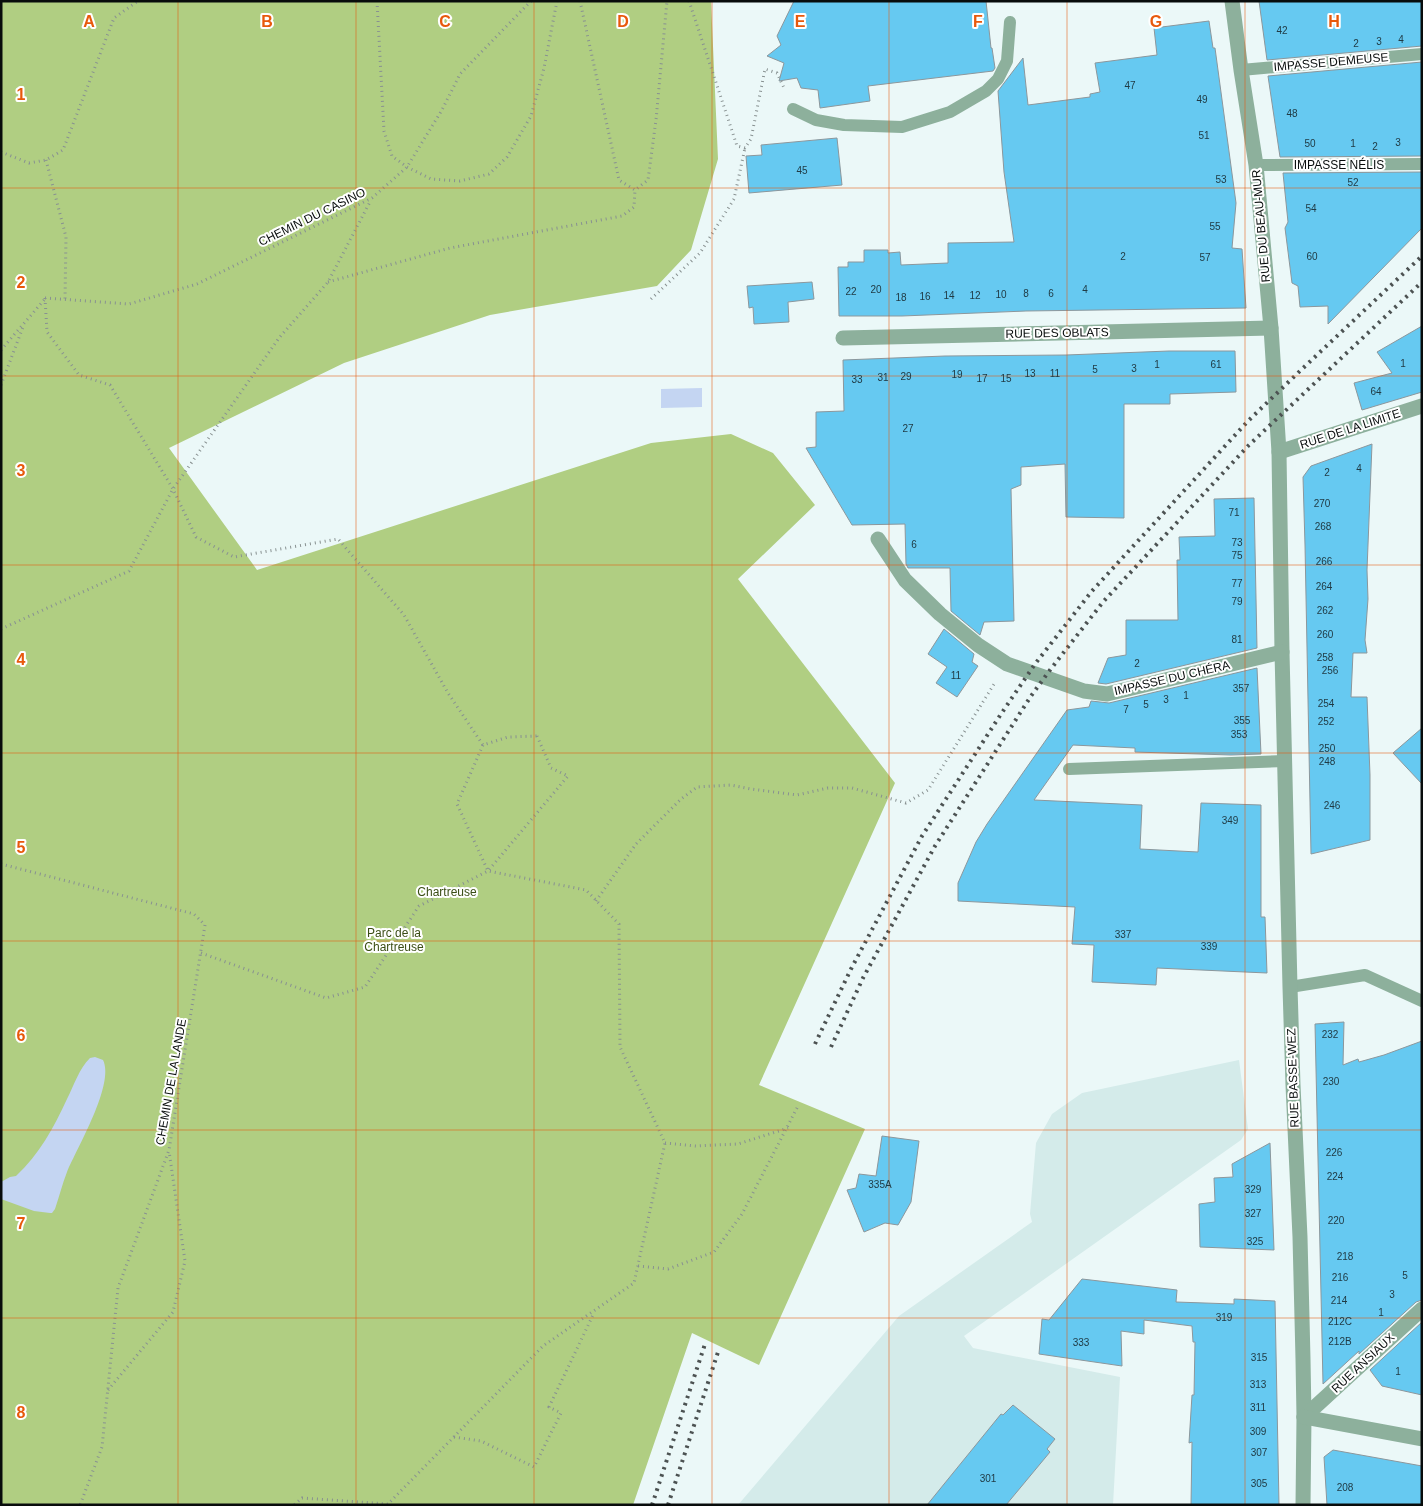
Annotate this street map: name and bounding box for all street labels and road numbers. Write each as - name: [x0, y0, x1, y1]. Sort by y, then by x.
- street label: IMPASSE DEMEUSE: [1273, 50, 1389, 74]
- street label: IMPASSE NÉLIS: [1294, 157, 1384, 172]
- street label: RUE DU BEAU-MUR: [1249, 169, 1273, 283]
- street label: CHEMIN DU CASINO: [256, 185, 368, 249]
- street label: RUE DES OBLATS: [1005, 325, 1109, 341]
- street label: RUE DE LA LIMITE: [1298, 406, 1402, 452]
- street label: IMPASSE DU CHÉRA: [1112, 657, 1231, 698]
- street label: CHEMIN DE LA LANDE: [153, 1018, 189, 1146]
- street label: RUE BASSE-WEZ: [1284, 1028, 1302, 1128]
- street label: RUE ANSIAUX: [1329, 1330, 1397, 1396]

